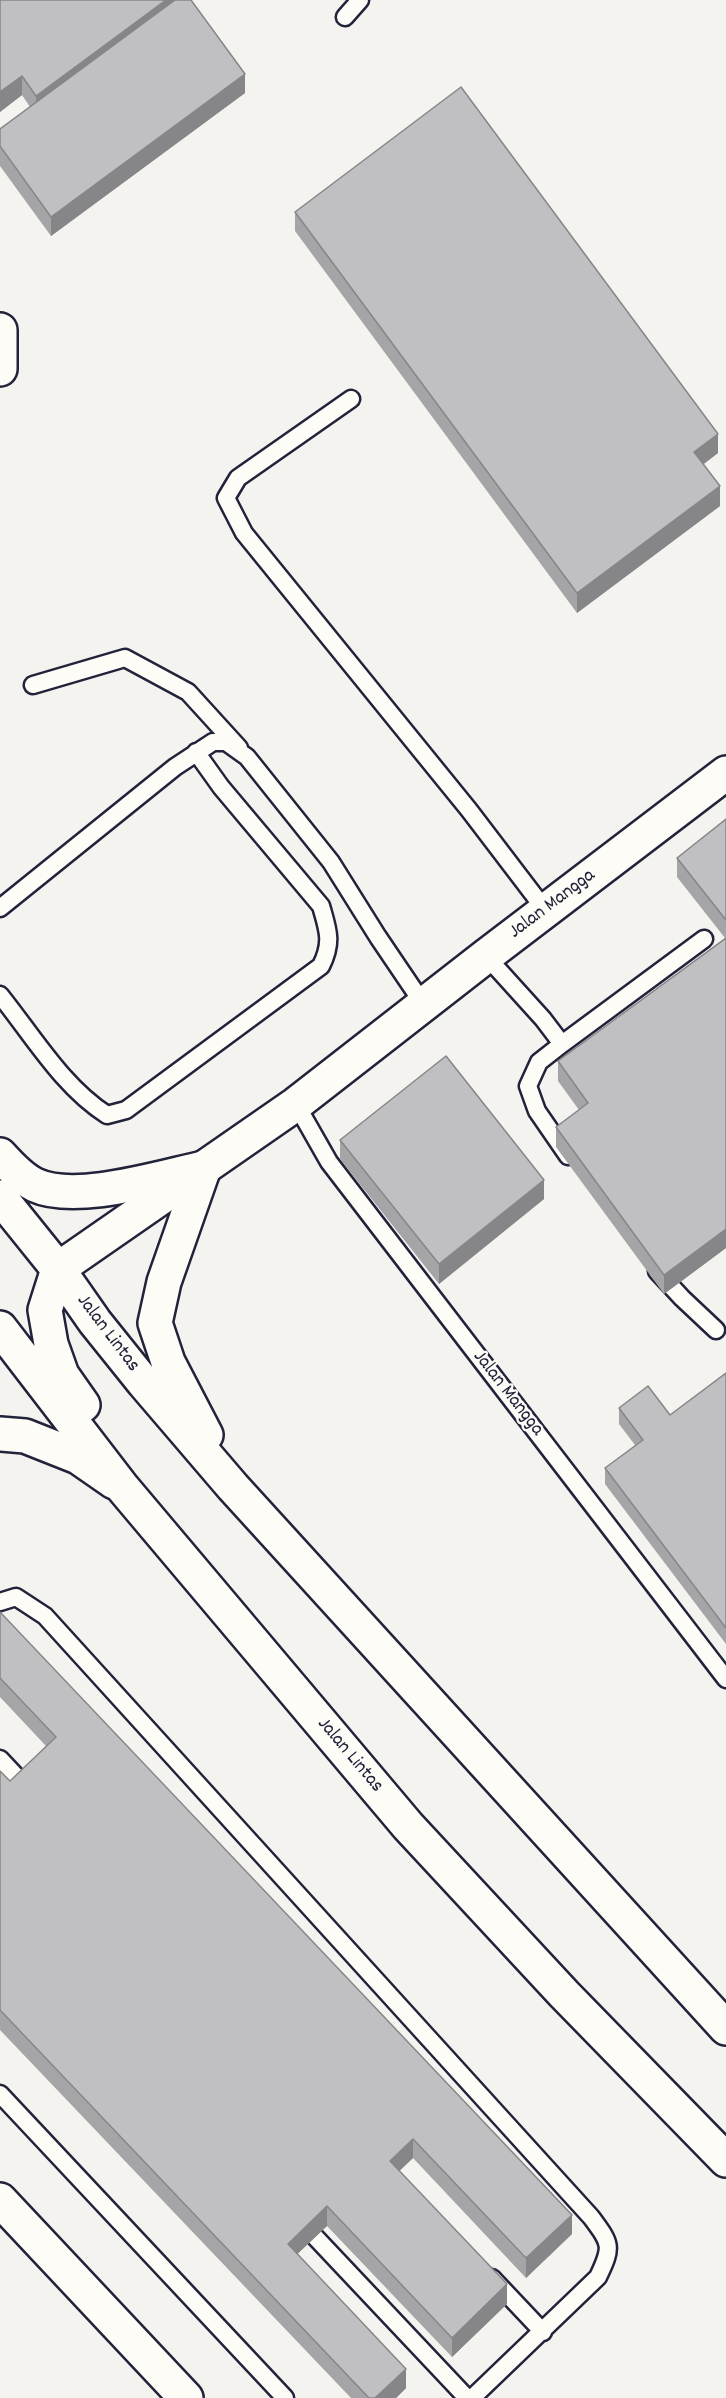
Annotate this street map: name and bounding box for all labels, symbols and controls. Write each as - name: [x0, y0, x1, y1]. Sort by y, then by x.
- street label: Jalan Mangga: [505, 865, 601, 945]
- street label: Jalan Lintas: [70, 1290, 144, 1378]
- street label: Jalan Mangga: [466, 1346, 548, 1442]
- street label: Jalan Lintas: [311, 1713, 387, 1799]

